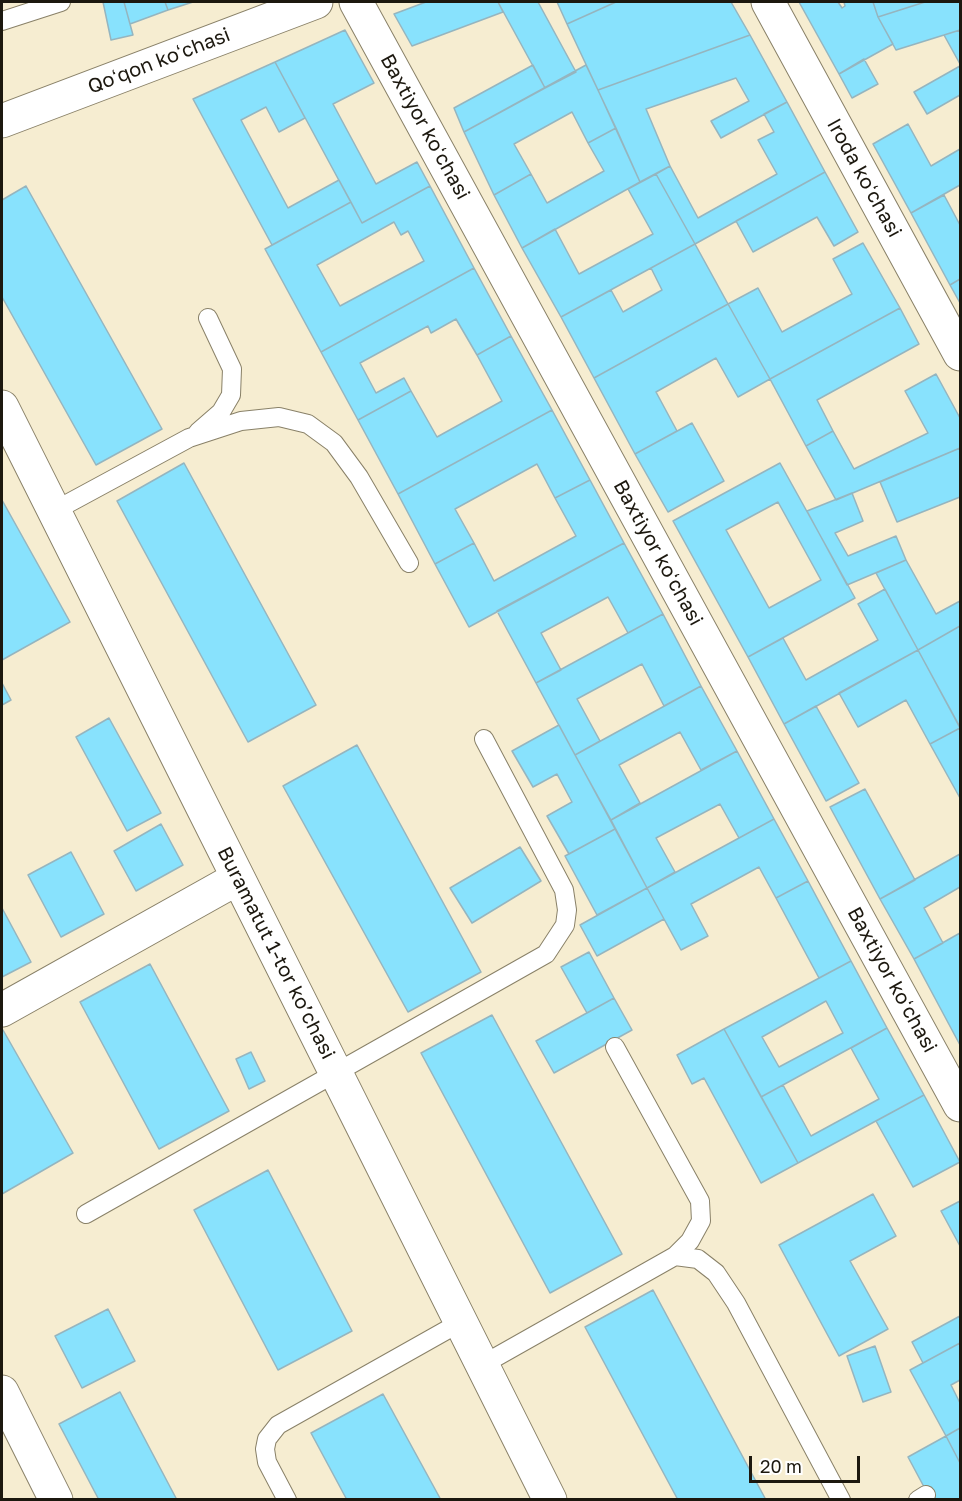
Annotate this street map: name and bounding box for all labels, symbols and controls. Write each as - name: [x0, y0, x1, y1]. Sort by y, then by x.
- street label: Qoʻqon koʻchasi: [84, 23, 234, 99]
- street label: Baxtiyor koʻchasi: [375, 50, 475, 204]
- street label: Iroda koʻchasi: [821, 114, 907, 242]
- street label: Baxtiyor koʻchasi: [608, 476, 708, 630]
- street label: Buramatut 1-tor koʼchasi: [212, 843, 340, 1063]
- street label: Baxtiyor koʻchasi: [842, 903, 942, 1057]
- scale bar: [752, 1444, 863, 1482]
- text: 20 m: [760, 1455, 802, 1477]

